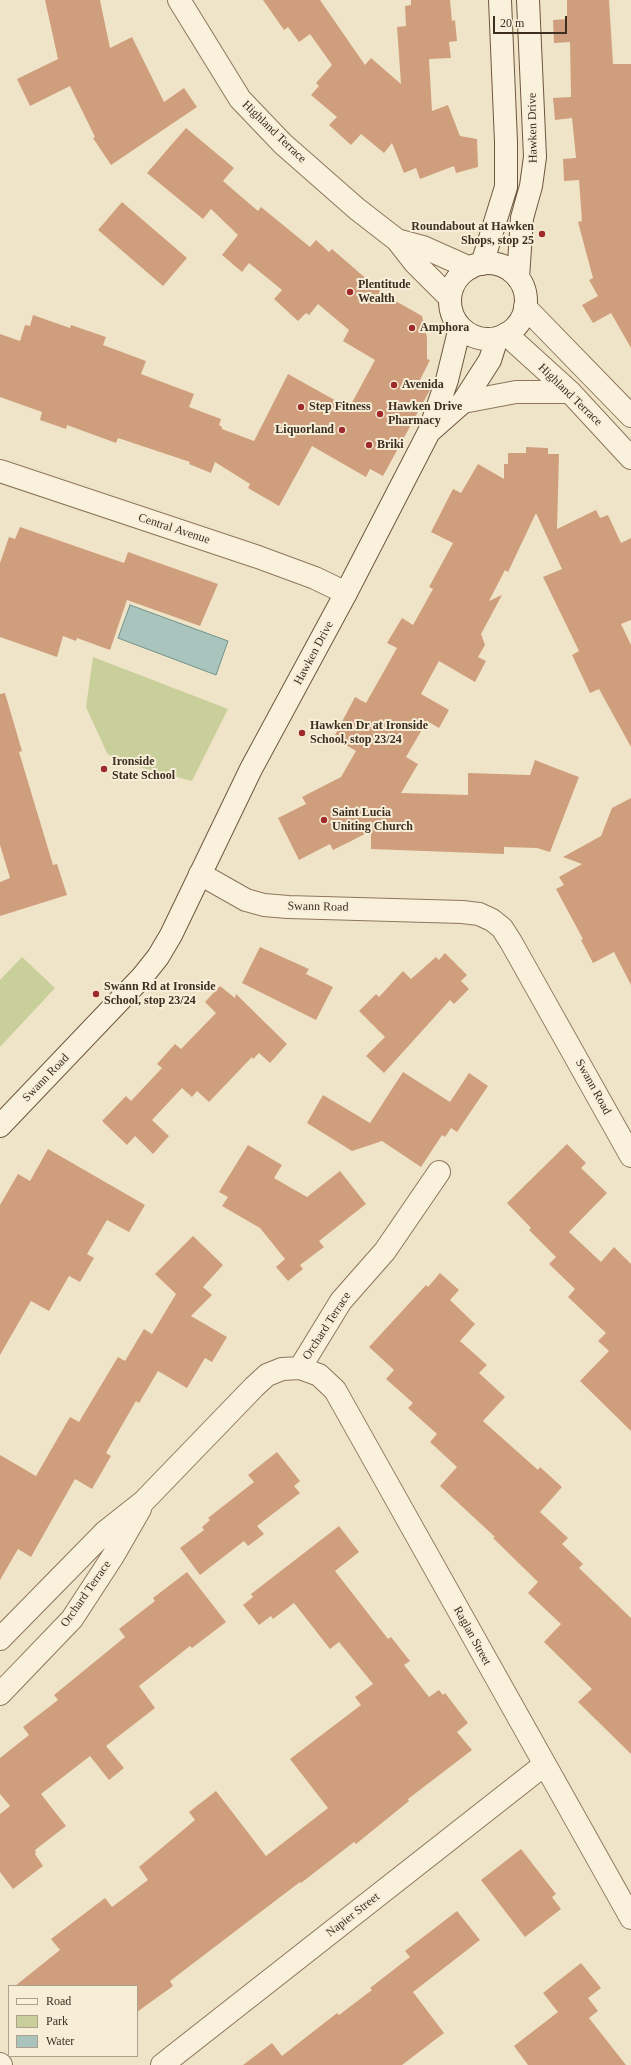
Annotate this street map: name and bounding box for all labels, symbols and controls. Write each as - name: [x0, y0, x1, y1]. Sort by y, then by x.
- scale bar: [495, 8, 569, 34]
- text: 20 m: [500, 16, 524, 30]
- street label: Hawken Drive: [525, 93, 541, 163]
- street label: Highland Terrace: [239, 98, 309, 166]
- place label: Roundabout at Hawken Shops, stop 25: [411, 220, 534, 248]
- marker: Roundabout at Hawken Shops, stop 25: [537, 229, 547, 239]
- place label: Plentitude Wealth: [358, 278, 411, 306]
- marker: Plentitude Wealth: [345, 287, 355, 297]
- place label: Amphora: [420, 321, 469, 335]
- marker: Amphora: [407, 323, 417, 333]
- street label: Highland Terrace: [535, 361, 605, 429]
- place label: Avenida: [402, 378, 444, 392]
- marker: Avenida: [389, 380, 399, 390]
- place label: Step Fitness: [309, 400, 371, 414]
- place label: Hawken Drive Pharmacy: [388, 400, 462, 428]
- marker: Step Fitness: [296, 402, 306, 412]
- marker: Hawken Drive Pharmacy: [375, 409, 385, 419]
- place label: Liquorland: [275, 423, 334, 437]
- marker: Liquorland: [337, 425, 347, 435]
- place label: Briki: [377, 438, 404, 452]
- marker: Briki: [364, 440, 374, 450]
- street label: Central Avenue: [136, 511, 212, 547]
- street label: Hawken Drive: [291, 619, 337, 687]
- place label: Hawken Dr at Ironside School, stop 23/24: [310, 719, 428, 747]
- marker: Hawken Dr at Ironside School, stop 23/24: [297, 728, 307, 738]
- place label: Ironside State School: [112, 755, 175, 783]
- marker: Ironside State School: [99, 764, 109, 774]
- place label: Saint Lucia Uniting Church: [332, 806, 413, 834]
- marker: Saint Lucia Uniting Church: [319, 815, 329, 825]
- street label: Swann Road: [287, 899, 349, 915]
- place label: Swann Rd at Ironside School, stop 23/24: [104, 980, 215, 1008]
- marker: Swann Rd at Ironside School, stop 23/24: [91, 989, 101, 999]
- street label: Swann Road: [20, 1051, 72, 1105]
- street label: Swann Road: [572, 1057, 614, 1117]
- street label: Orchard Terrace: [300, 1289, 354, 1363]
- street label: Orchard Terrace: [58, 1558, 114, 1630]
- street label: Raglan Street: [450, 1604, 494, 1668]
- street label: Napier Street: [323, 1890, 383, 1940]
- legend: [8, 1985, 138, 2057]
- text: Road: [46, 1994, 71, 2008]
- text: Park: [46, 2014, 68, 2028]
- text: Water: [46, 2034, 74, 2048]

